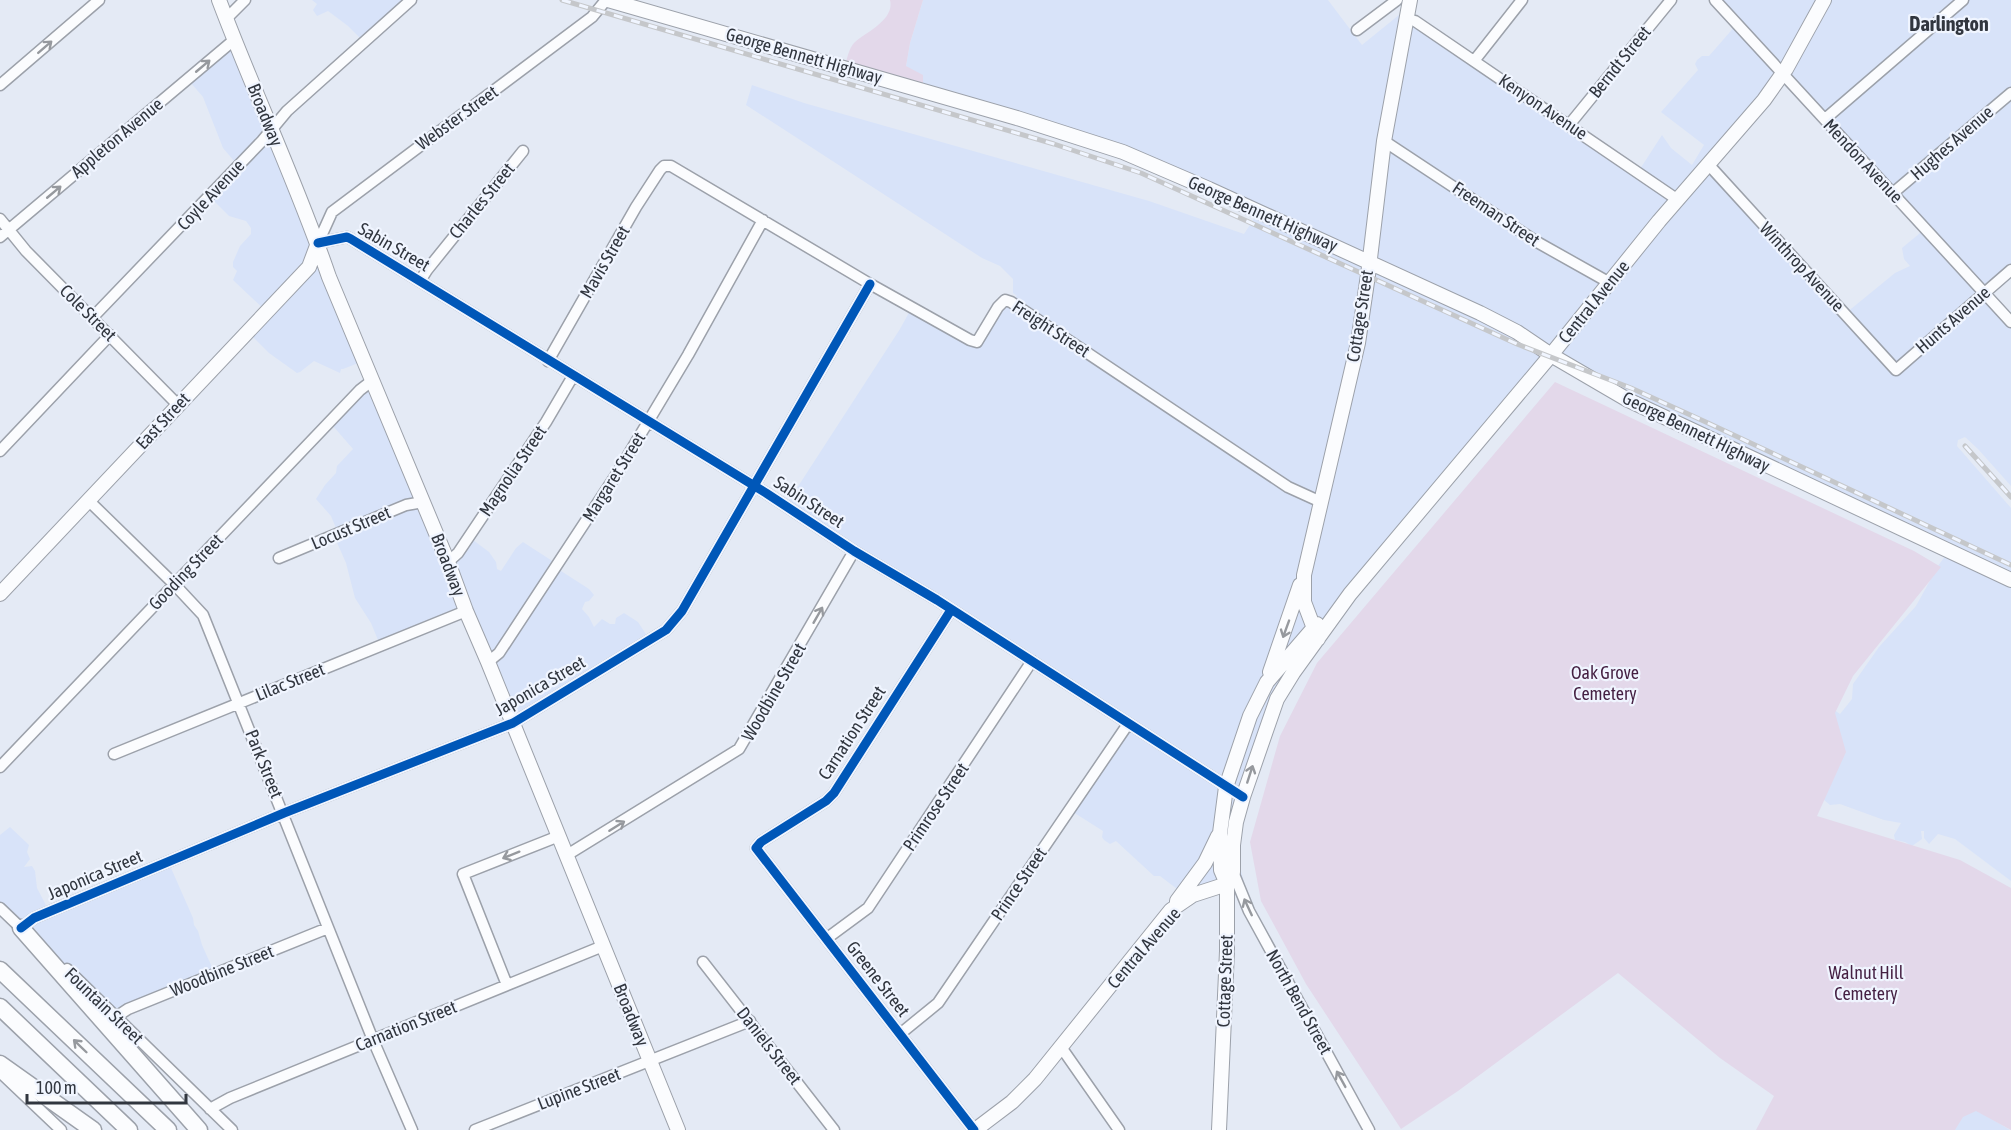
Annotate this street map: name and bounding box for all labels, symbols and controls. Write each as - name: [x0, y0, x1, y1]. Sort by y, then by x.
- district label: Darlington: [1909, 12, 1989, 35]
- street label: Berndt Street: [1584, 21, 1655, 102]
- street label: George Bennett Highway: [724, 23, 885, 88]
- one-way arrow: [36, 40, 52, 54]
- one-way arrow: [195, 59, 210, 73]
- street label: Kenyon Avenue: [1495, 69, 1591, 144]
- street label: Broadway: [243, 80, 287, 149]
- street label: Webster Street: [412, 81, 502, 154]
- street label: Appleton Avenue: [67, 93, 167, 182]
- street label: Hughes Avenue: [1906, 101, 1997, 184]
- street label: Mendon Avenue: [1819, 114, 1908, 207]
- street label: Coyle Avenue: [173, 155, 249, 234]
- street label: Charles Street: [445, 158, 519, 243]
- street label: George Bennett Highway: [1185, 171, 1341, 256]
- street label: Freeman Street: [1449, 177, 1544, 250]
- one-way arrow: [46, 185, 62, 198]
- street label: Sabin Street: [355, 218, 434, 275]
- street label: Winthrop Avenue: [1756, 218, 1849, 316]
- street label: Mavis Street: [575, 222, 634, 302]
- street label: Central Avenue: [1554, 256, 1633, 347]
- street label: Cottage Street: [1342, 268, 1377, 363]
- street label: Cole Street: [56, 280, 121, 345]
- street label: Hunts Avenue: [1911, 282, 1994, 358]
- street label: Freight Street: [1009, 296, 1094, 361]
- street label: George Bennett Highway: [1619, 387, 1773, 476]
- street label: East Street: [131, 388, 194, 453]
- street label: Magnolia Street: [475, 421, 551, 520]
- street label: Margaret Street: [578, 428, 649, 525]
- street label: Sabin Street: [770, 471, 848, 532]
- street label: Locust Street: [308, 501, 394, 554]
- street label: Gooding Street: [144, 529, 227, 614]
- street label: Broadway: [427, 530, 470, 599]
- one-way arrow: [812, 607, 824, 624]
- one-way arrow: [1280, 619, 1291, 637]
- street label: Woodbine Street: [737, 639, 810, 744]
- street label: Japonica Street: [491, 651, 589, 720]
- street label: Lilac Street: [252, 658, 328, 705]
- park label: Oak Grove Cemetery: [1571, 662, 1639, 704]
- street label: Carnation Street: [814, 682, 890, 783]
- street label: Park Street: [241, 726, 288, 801]
- street label: Primrose Street: [899, 759, 973, 855]
- one-way arrow: [1246, 765, 1257, 784]
- one-way arrow: [608, 819, 625, 831]
- street label: Prince Street: [986, 843, 1051, 924]
- street label: Japonica Street: [44, 845, 145, 904]
- one-way arrow: [502, 850, 521, 861]
- one-way arrow: [1241, 899, 1253, 917]
- street label: Central Avenue: [1103, 903, 1185, 993]
- street label: Cottage Street: [1212, 934, 1237, 1028]
- street label: Greene Street: [842, 937, 914, 1021]
- street label: Woodbine Street: [167, 940, 277, 1001]
- street label: North Bend Street: [1262, 946, 1337, 1058]
- park label: Walnut Hill Cemetery: [1829, 962, 1904, 1004]
- street label: Fountain Street: [61, 963, 148, 1048]
- street label: Broadway: [609, 980, 653, 1049]
- street label: Carnation Street: [352, 996, 460, 1055]
- street label: Daniels Street: [733, 1003, 806, 1089]
- one-way arrow: [73, 1039, 88, 1053]
- street label: Lupine Street: [534, 1063, 623, 1114]
- scale bar: [27, 1067, 186, 1105]
- one-way arrow: [1335, 1070, 1346, 1088]
- text: 100 m: [36, 1077, 77, 1098]

